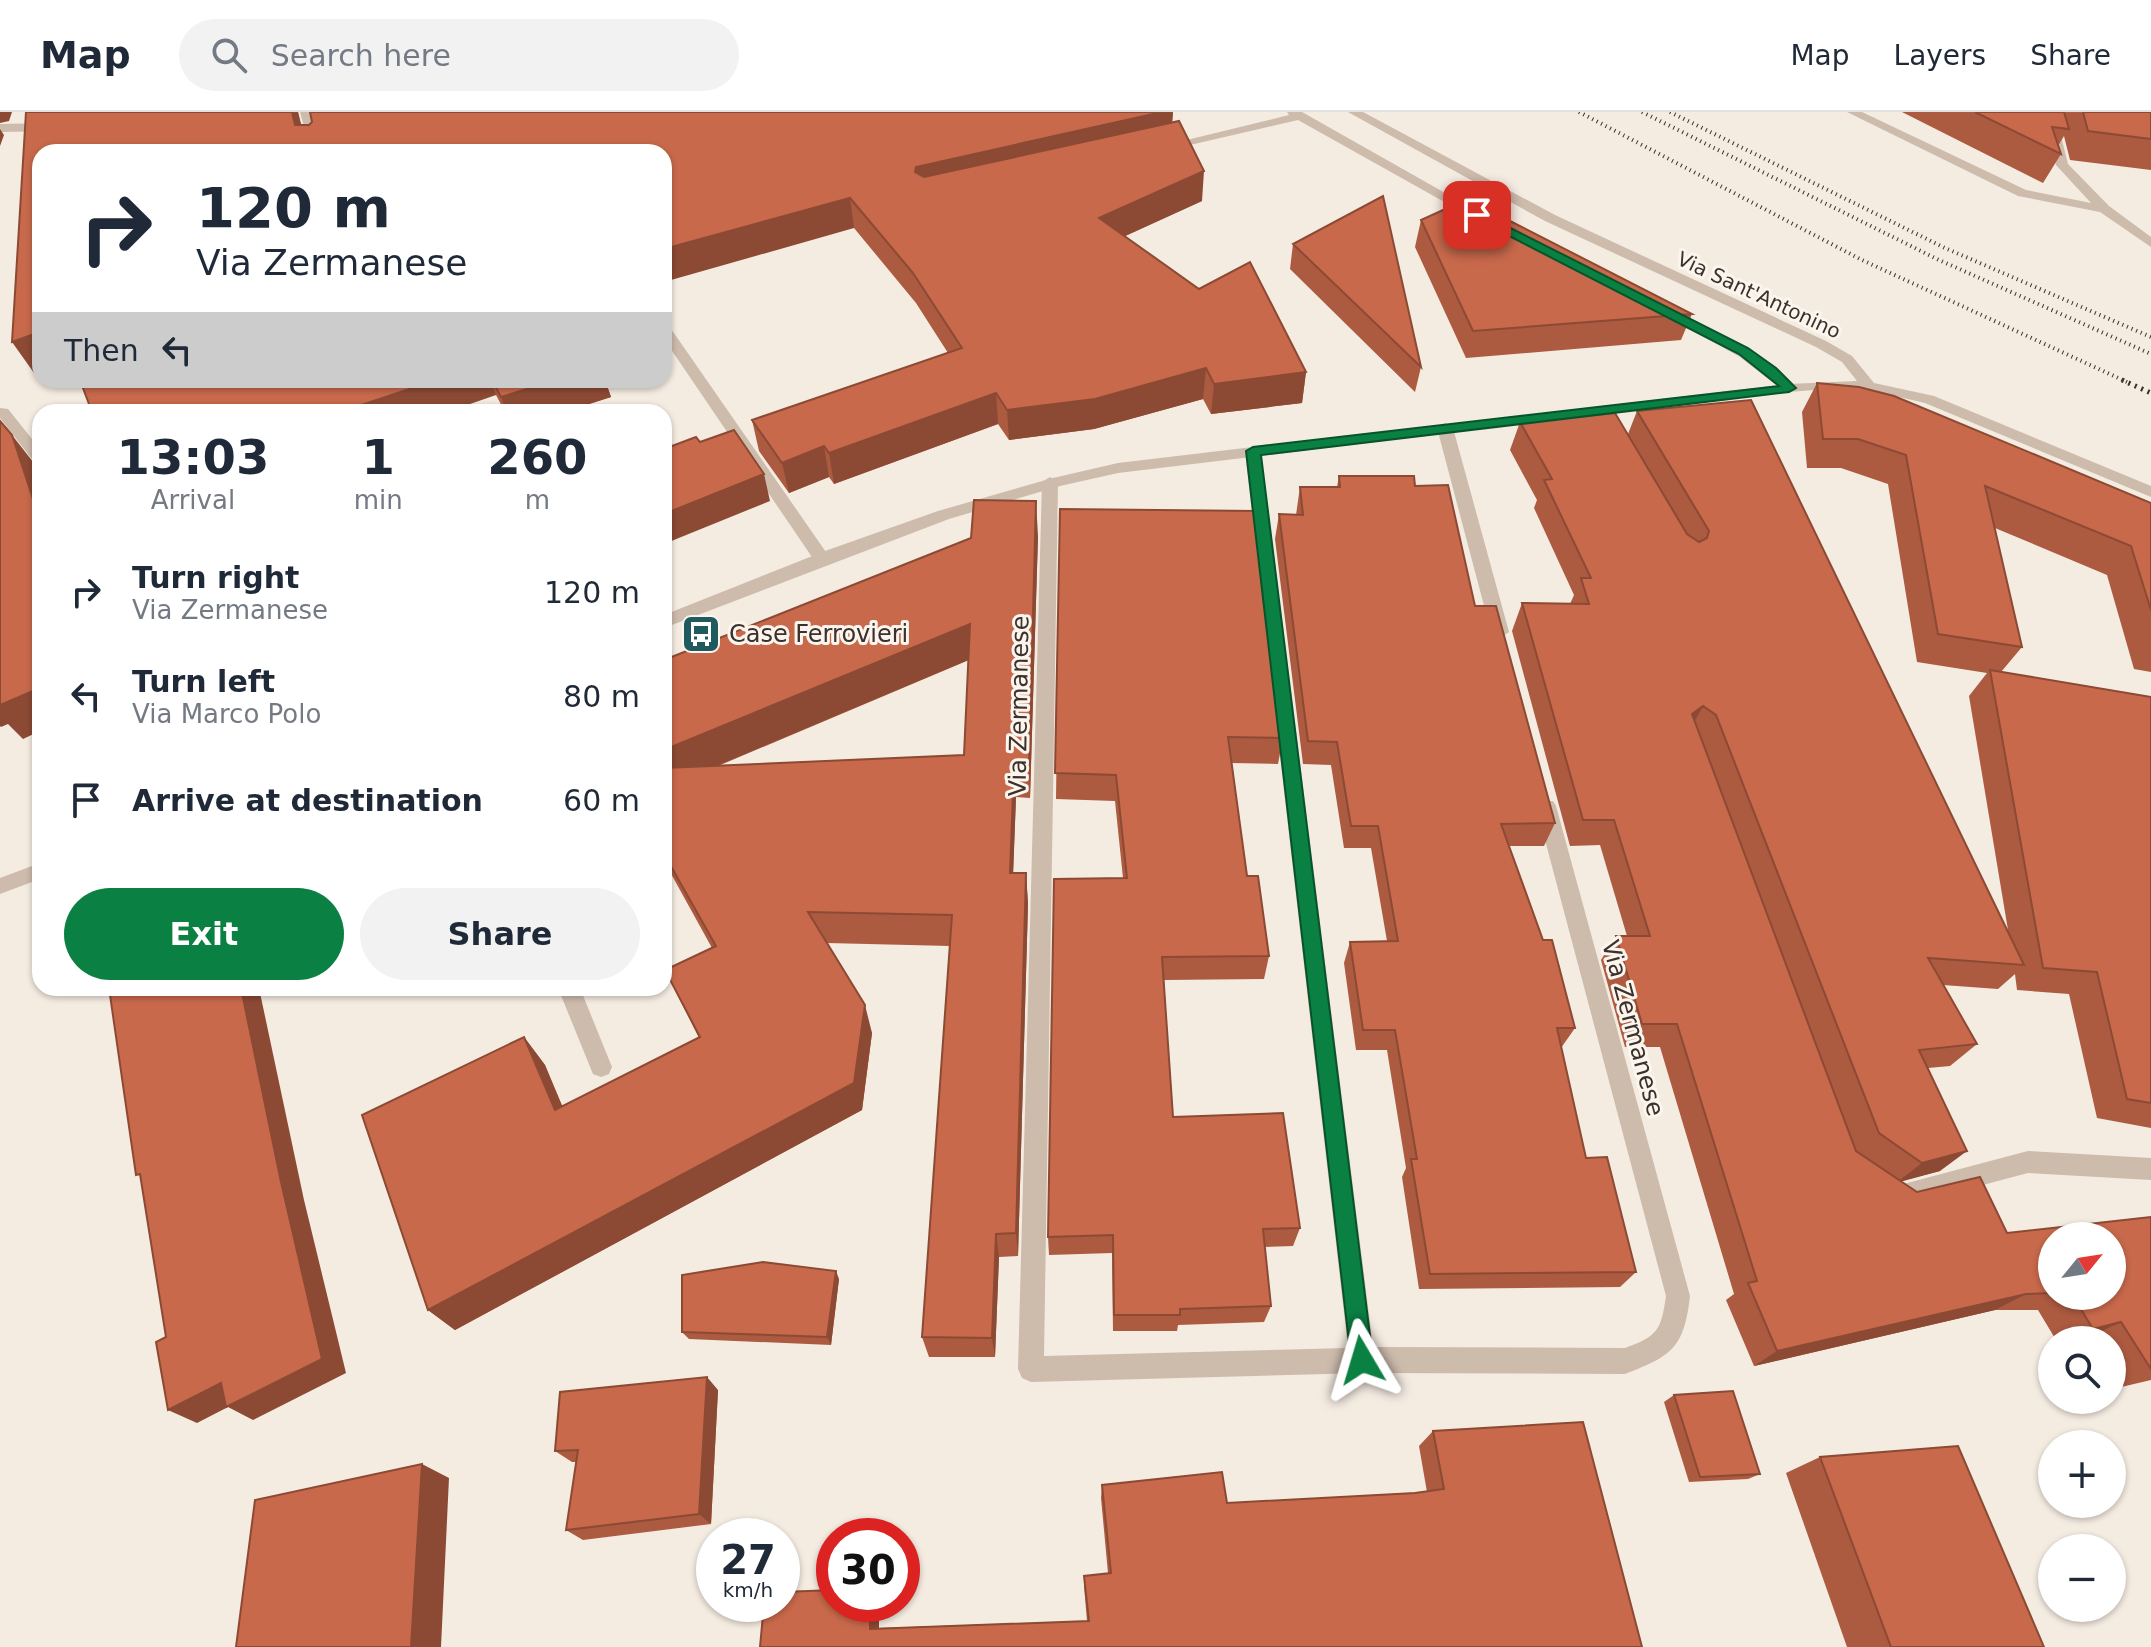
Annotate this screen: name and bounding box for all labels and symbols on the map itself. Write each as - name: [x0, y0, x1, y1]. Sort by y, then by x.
- pin: [1443, 181, 1511, 249]
- street label: Via Sant'Antonino: [1673, 247, 1845, 343]
- bus stop icon: Case Ferrovieri: [680, 613, 722, 655]
- street label: Via Zermanese: [1003, 615, 1035, 797]
- place label: Case Ferrovieri: [729, 620, 908, 648]
- street label: Via Zermanese: [1596, 937, 1670, 1119]
- north arrow: [2038, 1222, 2126, 1310]
- position arrow: [1320, 1318, 1404, 1402]
- speed limit sign: 30: [816, 1518, 920, 1622]

